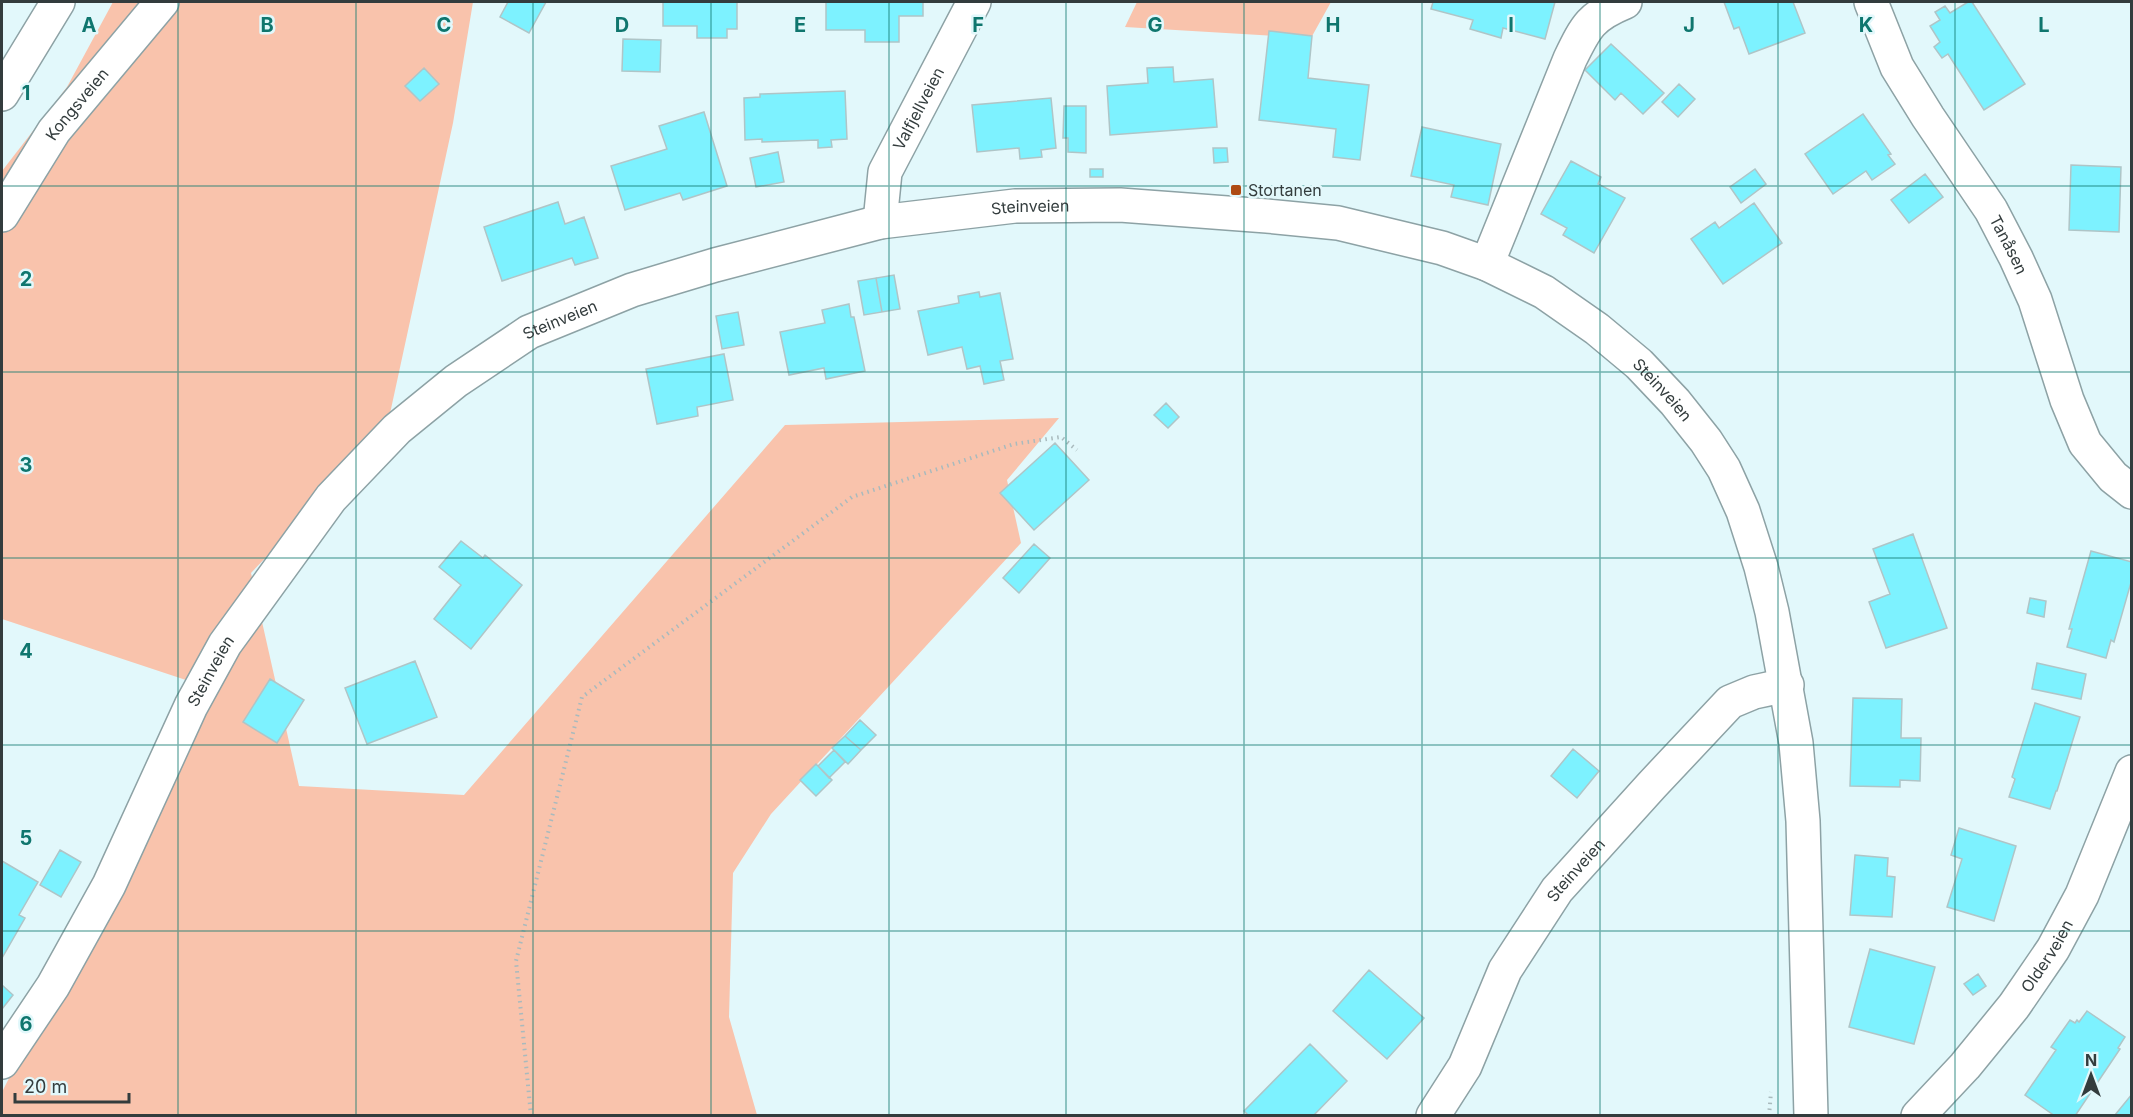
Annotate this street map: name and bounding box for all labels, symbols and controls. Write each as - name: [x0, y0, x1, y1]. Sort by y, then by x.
- text: A: [82, 13, 97, 37]
- text: B: [260, 13, 274, 37]
- text: C: [437, 13, 451, 37]
- text: D: [615, 13, 629, 37]
- text: E: [794, 13, 806, 37]
- text: F: [972, 13, 984, 37]
- text: G: [1147, 13, 1163, 37]
- text: H: [1326, 13, 1340, 37]
- text: I: [1508, 13, 1514, 37]
- text: J: [1683, 13, 1695, 37]
- text: K: [1859, 13, 1873, 37]
- text: L: [2038, 13, 2050, 37]
- street label: Kongsveien: [41, 64, 113, 144]
- street label: Valfjellveien: [888, 64, 948, 153]
- text: 1: [22, 81, 30, 105]
- place label: Stortanen: [1248, 180, 1322, 200]
- marker: Stortanen: [1229, 183, 1243, 197]
- street label: Steinveien: [990, 195, 1069, 219]
- street label: Tanåsen: [1985, 212, 2032, 277]
- text: 2: [20, 267, 32, 291]
- street label: Steinveien: [519, 295, 600, 343]
- street label: Steinveien: [1629, 354, 1696, 425]
- text: 3: [20, 453, 32, 477]
- street label: Steinveien: [183, 631, 238, 710]
- text: 4: [19, 639, 33, 663]
- text: 5: [20, 826, 32, 850]
- street label: Steinveien: [1542, 834, 1609, 906]
- street label: Olderveien: [2016, 916, 2077, 996]
- text: 6: [20, 1012, 33, 1036]
- north arrow: [2061, 1045, 2121, 1105]
- text: N: [2085, 1050, 2097, 1070]
- scale bar: [15, 1066, 129, 1104]
- text: 20 m: [24, 1076, 67, 1097]

